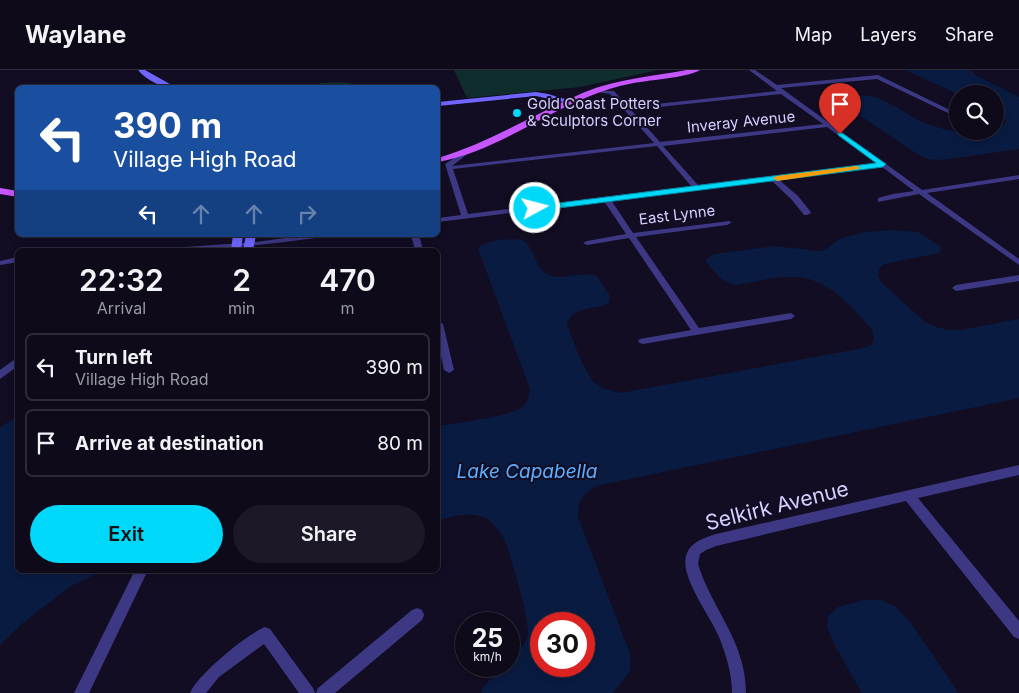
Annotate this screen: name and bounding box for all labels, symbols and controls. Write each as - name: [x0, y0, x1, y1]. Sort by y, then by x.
- text: Waylane: [25, 20, 126, 49]
- text: Map: [795, 24, 832, 45]
- text: Layers: [860, 24, 917, 45]
- text: Share: [945, 24, 994, 45]
- pin: [819, 83, 861, 134]
- map controls: [949, 85, 1004, 140]
- button: search: [949, 85, 1004, 140]
- icon: arrive: [826, 90, 854, 118]
- place label: Gold Coast Potters & Sculptors Corner: [527, 94, 662, 130]
- text: 390 m: [113, 104, 222, 146]
- icon: left: [30, 105, 95, 170]
- street label: Inveray Avenue: [686, 106, 796, 137]
- marker: Gold Coast Potters & Sculptors Corner: [511, 107, 523, 119]
- text: Village High Road: [113, 146, 296, 172]
- position arrow: [508, 181, 560, 233]
- icon: left: [134, 200, 162, 228]
- icon: ahead: [187, 200, 215, 228]
- icon: ahead: [240, 200, 268, 228]
- icon: right: [293, 200, 321, 228]
- street label: East Lynne: [638, 200, 716, 229]
- text: 22:32: [79, 262, 164, 298]
- text: 2: [232, 262, 251, 298]
- text: 470: [319, 262, 376, 298]
- text: Arrival: [97, 298, 146, 318]
- text: min: [228, 298, 255, 318]
- text: m: [341, 298, 355, 318]
- text: Turn left: [75, 346, 153, 369]
- icon: left: [32, 353, 60, 381]
- text: 390 m: [366, 356, 423, 379]
- text: Village High Road: [75, 369, 208, 389]
- icon: arrive: [32, 429, 60, 457]
- text: Arrive at destination: [75, 432, 264, 455]
- text: 80 m: [377, 432, 423, 455]
- water label: Lake Capabella: [457, 460, 598, 483]
- street label: Selkirk Avenue: [703, 476, 851, 535]
- button: Exit: [30, 505, 223, 563]
- button: Share: [233, 505, 425, 563]
- speed limit sign: 30: [530, 612, 595, 677]
- text: 25: [472, 623, 503, 653]
- text: km/h: [473, 649, 502, 664]

